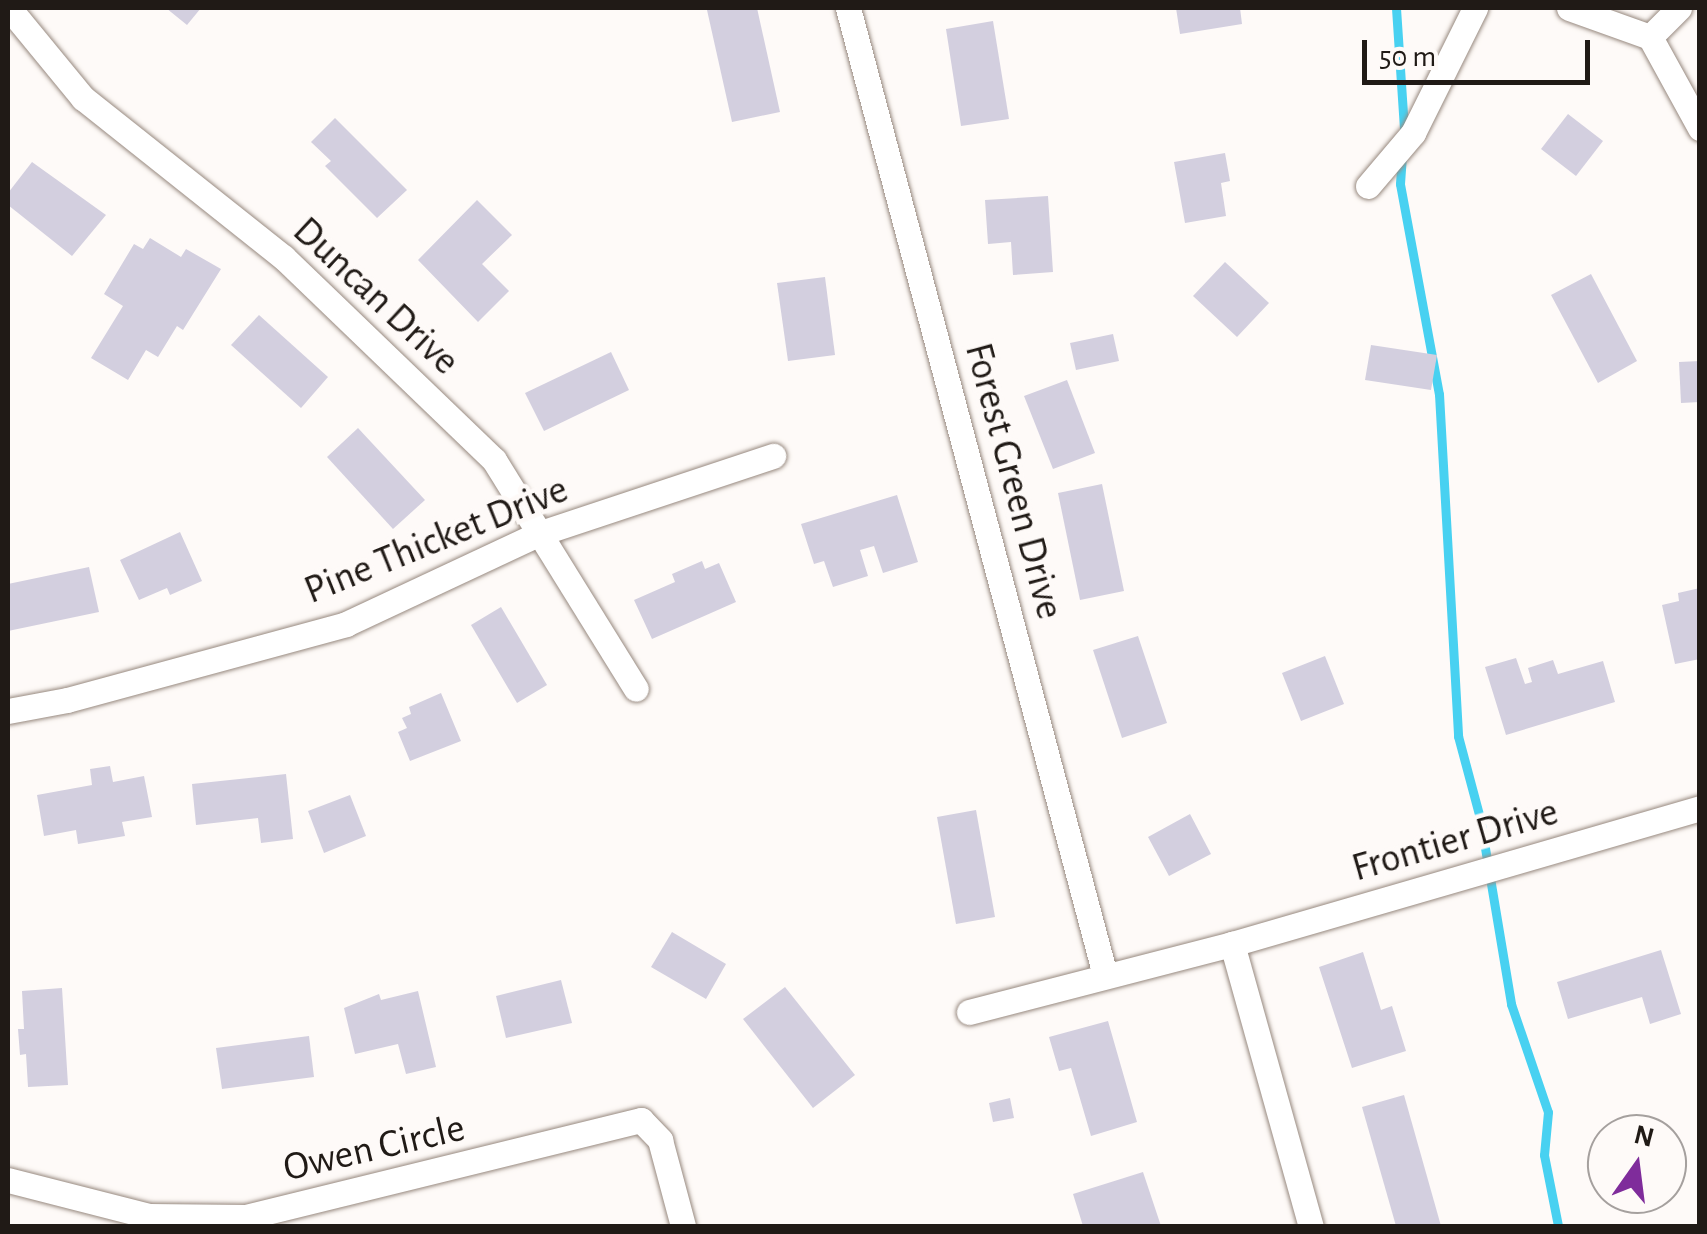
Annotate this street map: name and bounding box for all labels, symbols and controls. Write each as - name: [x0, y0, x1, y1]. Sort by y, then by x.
- scale bar: [1367, 20, 1594, 82]
- text: 50 m: [1379, 42, 1436, 72]
- street label: Duncan Drive: [283, 207, 469, 385]
- street label: Forest Green Drive: [954, 338, 1074, 624]
- street label: Pine Thicket Drive: [297, 465, 575, 615]
- street label: Frontier Drive: [1346, 788, 1564, 892]
- street label: Owen Circle: [279, 1104, 469, 1192]
- north arrow: [1587, 1114, 1687, 1214]
- text: N: [1631, 1121, 1657, 1153]

